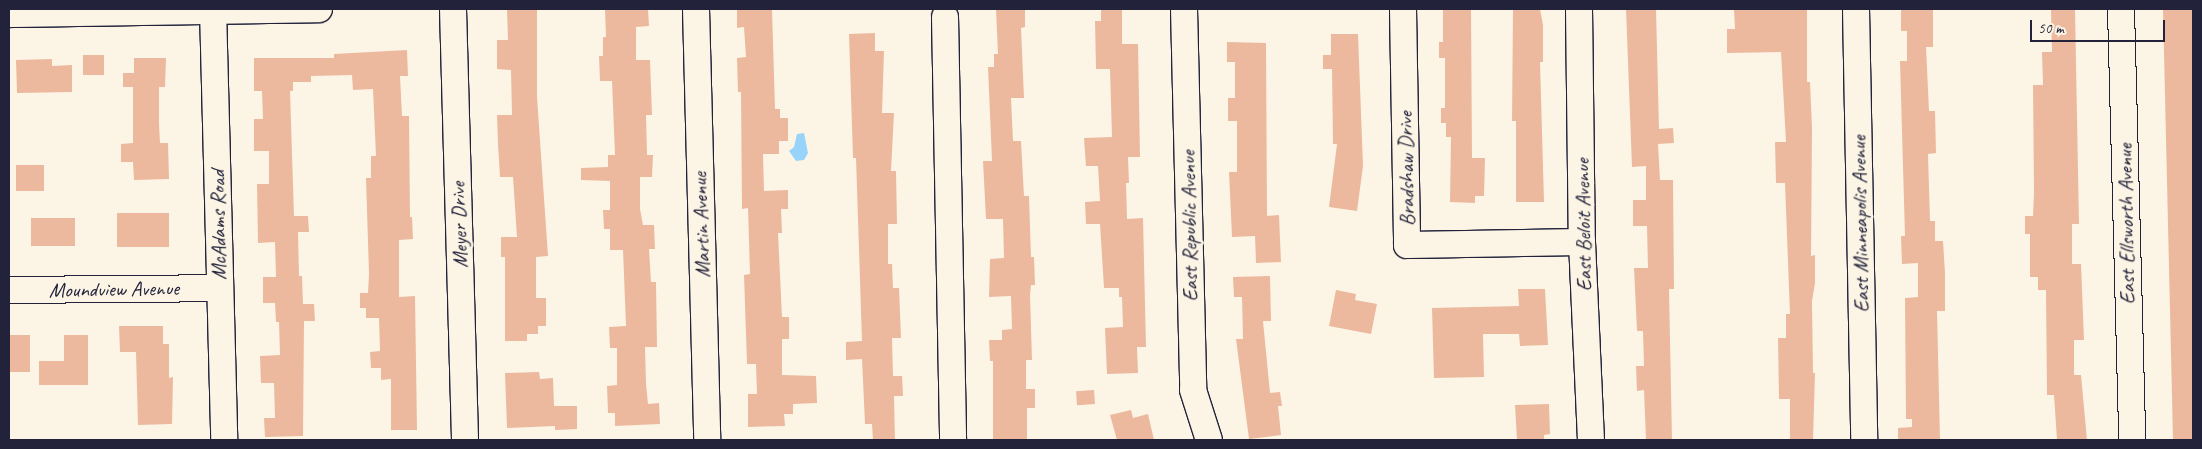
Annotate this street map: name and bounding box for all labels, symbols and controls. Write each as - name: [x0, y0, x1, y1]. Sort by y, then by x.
- scale bar: [2032, 10, 2167, 42]
- text: 50 m: [2038, 19, 2064, 38]
- street label: Bradshaw Drive: [1392, 111, 1420, 227]
- street label: East Minneapolis Avenue: [1846, 136, 1874, 312]
- street label: East Ellsworth Avenue: [2112, 143, 2140, 305]
- street label: East Republic Avenue: [1175, 151, 1203, 301]
- street label: East Beloit Avenue: [1569, 158, 1597, 292]
- street label: McAdams Road: [204, 170, 232, 280]
- street label: Martin Avenue: [687, 172, 715, 278]
- street label: Meyer Drive: [445, 181, 473, 269]
- street label: Moundview Avenue: [49, 275, 179, 303]

